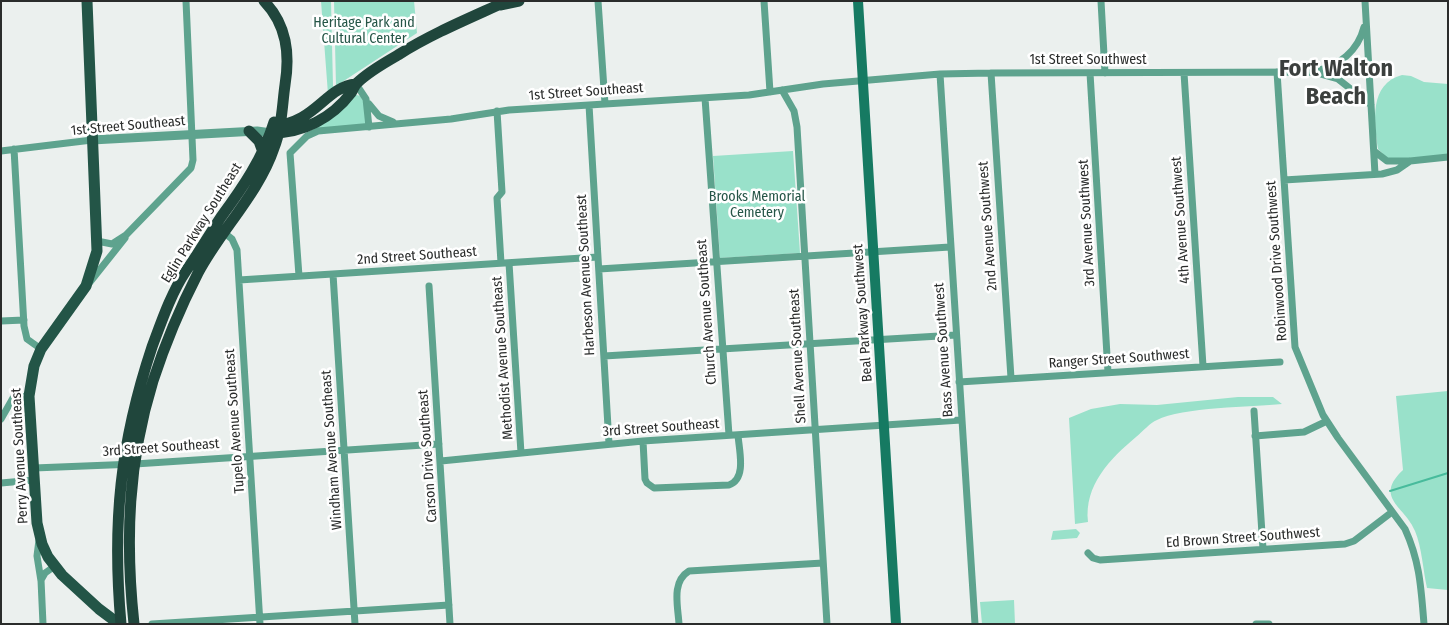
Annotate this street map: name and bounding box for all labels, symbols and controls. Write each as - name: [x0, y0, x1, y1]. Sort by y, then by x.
- park label: Heritage Park and Cultural Center: [313, 15, 415, 48]
- street label: 1st Street Southwest: [1029, 52, 1147, 68]
- district label: Fort Walton Beach: [1279, 55, 1393, 111]
- street label: 1st Street Southeast: [528, 80, 644, 104]
- street label: 1st Street Southeast: [70, 113, 186, 139]
- street label: 4th Avenue Southwest: [1168, 156, 1194, 284]
- street label: 3rd Avenue Southwest: [1075, 159, 1099, 287]
- street label: Eglin Parkway Southeast: [158, 160, 246, 286]
- street label: 2nd Avenue Southwest: [975, 161, 1001, 291]
- street label: Robinwood Drive Southwest: [1263, 180, 1291, 342]
- park label: Brooks Memorial Cemetery: [709, 189, 805, 222]
- street label: Harbeson Avenue Southeast: [573, 194, 599, 356]
- street label: Church Avenue Southeast: [694, 239, 720, 385]
- street label: 2nd Street Southeast: [357, 243, 477, 269]
- street label: Beal Parkway Southwest: [850, 243, 876, 383]
- street label: Methodist Avenue Southeast: [489, 276, 517, 440]
- street label: Bass Avenue Southwest: [931, 282, 957, 418]
- street label: Shell Avenue Southeast: [786, 288, 810, 424]
- street label: Ranger Street Southwest: [1048, 346, 1190, 372]
- street label: Tupelo Avenue Southeast: [222, 348, 248, 494]
- street label: Windham Avenue Southeast: [318, 369, 346, 531]
- street label: Perry Avenue Southeast: [8, 388, 32, 524]
- street label: Carson Drive Southeast: [415, 389, 441, 523]
- street label: 3rd Street Southeast: [602, 416, 720, 440]
- street label: 3rd Street Southeast: [102, 436, 220, 460]
- street label: Ed Brown Street Southwest: [1165, 524, 1321, 552]

